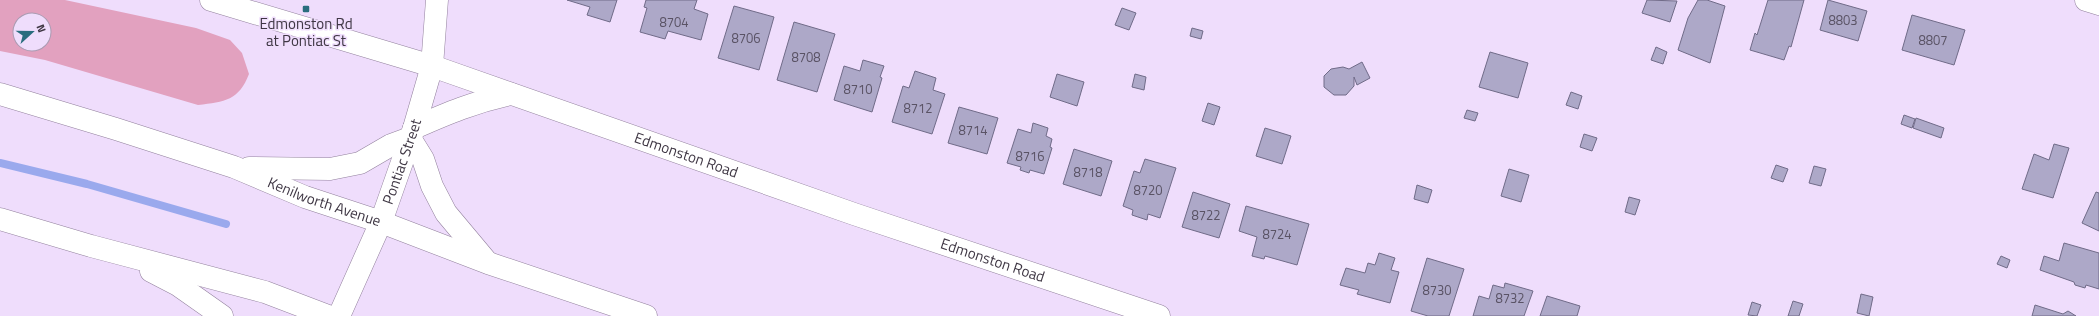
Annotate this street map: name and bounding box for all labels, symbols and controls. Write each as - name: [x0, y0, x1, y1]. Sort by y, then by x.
- marker: Edmonston Rd at Pontiac St: [301, 4, 311, 14]
- house number: 8803: [1828, 10, 1858, 30]
- north arrow: [12, 12, 52, 52]
- place label: Edmonston Rd at Pontiac St: [259, 12, 353, 52]
- house number: 8704: [659, 12, 689, 32]
- text: N: [33, 22, 50, 35]
- house number: 8706: [731, 28, 761, 48]
- house number: 8807: [1918, 30, 1948, 50]
- house number: 8708: [791, 47, 821, 67]
- house number: 8710: [843, 79, 873, 99]
- house number: 8712: [903, 98, 933, 118]
- street label: Pontiac Street: [376, 115, 427, 207]
- house number: 8714: [958, 120, 988, 140]
- street label: Edmonston Road: [631, 126, 741, 184]
- house number: 8716: [1015, 146, 1045, 166]
- house number: 8718: [1073, 162, 1103, 182]
- street label: Kenilworth Avenue: [264, 171, 384, 232]
- house number: 8720: [1133, 180, 1163, 200]
- house number: 8722: [1191, 205, 1221, 225]
- house number: 8724: [1262, 224, 1292, 244]
- street label: Edmonston Road: [938, 232, 1048, 288]
- house number: 8730: [1422, 280, 1452, 300]
- house number: 8732: [1495, 288, 1525, 308]

